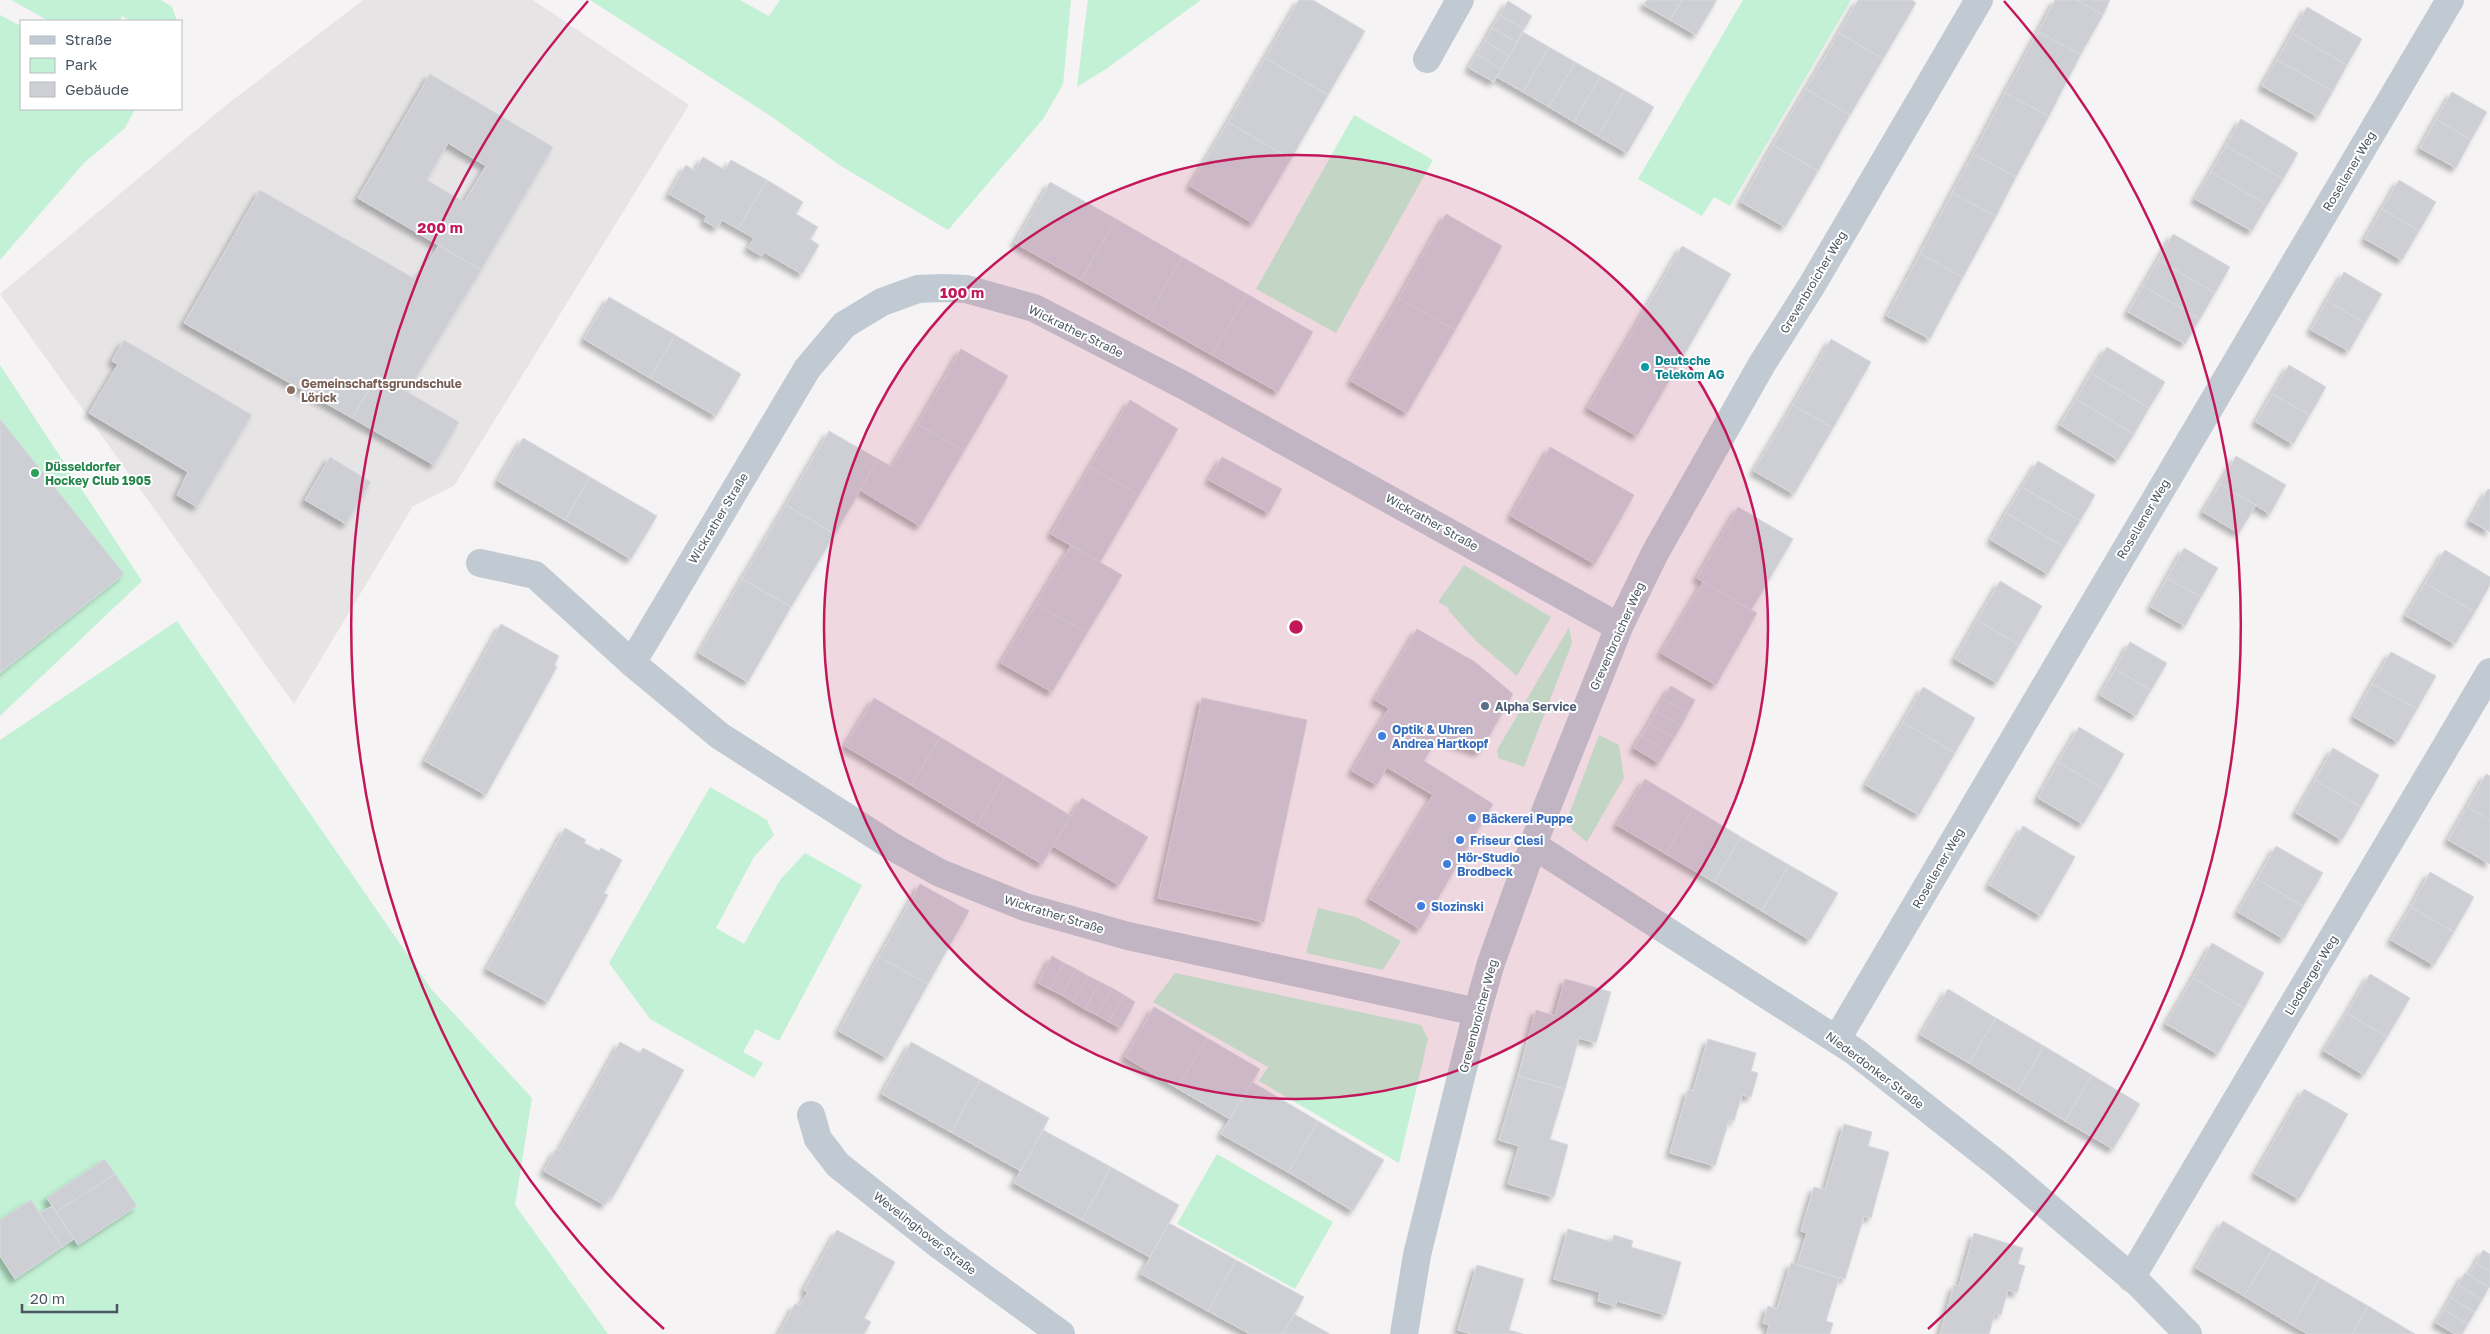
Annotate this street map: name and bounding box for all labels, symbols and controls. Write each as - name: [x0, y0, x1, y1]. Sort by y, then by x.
- legend: [20, 20, 182, 110]
- text: Straße: [65, 30, 112, 48]
- text: Park: [65, 55, 98, 73]
- text: Gebäude: [65, 80, 129, 98]
- street label: Rosellener Weg: [2319, 128, 2379, 214]
- text: 200 m: [417, 218, 463, 236]
- street label: Grevenbroicher Weg: [1776, 228, 1850, 336]
- text: 100 m: [940, 283, 984, 301]
- street label: Wickrather Straße: [1026, 302, 1126, 360]
- place label: Deutsche Telekom AG: [1655, 353, 1725, 382]
- marker: Deutsche Telekom AG: [1639, 361, 1651, 373]
- place label: Gemeinschaftsgrundschule Lörick: [301, 376, 462, 405]
- marker: Gemeinschaftsgrundschule Lörick: [285, 384, 297, 396]
- place label: Düsseldorfer Hockey Club 1905: [45, 459, 151, 488]
- marker: Düsseldorfer Hockey Club 1905: [29, 467, 41, 479]
- street label: Wickrather Straße: [685, 470, 751, 566]
- street label: Rosellener Weg: [2113, 476, 2173, 562]
- street label: Wickrather Straße: [1383, 490, 1481, 554]
- street label: Grevenbroicher Weg: [1586, 580, 1648, 692]
- centre of rings: [1287, 618, 1305, 636]
- place label: Alpha Service: [1495, 699, 1577, 714]
- marker: Alpha Service: [1479, 700, 1491, 712]
- place label: Optik & Uhren Andrea Hartkopf: [1392, 722, 1489, 751]
- marker: Optik & Uhren Andrea Hartkopf: [1376, 730, 1388, 742]
- place label: Bäckerei Puppe: [1482, 811, 1573, 826]
- marker: Bäckerei Puppe: [1466, 812, 1478, 824]
- street label: Rosellener Weg: [1909, 825, 1967, 911]
- place label: Friseur Clesi: [1470, 833, 1543, 848]
- marker: Friseur Clesi: [1454, 834, 1466, 846]
- place label: Hör-Studio Brodbeck: [1457, 850, 1520, 879]
- marker: Hör-Studio Brodbeck: [1441, 858, 1453, 870]
- street label: Wickrather Straße: [1002, 892, 1106, 936]
- place label: Slozinski: [1431, 899, 1484, 914]
- marker: Slozinski: [1415, 900, 1427, 912]
- street label: Liedberger Weg: [2281, 932, 2341, 1018]
- street label: Grevenbroicher Weg: [1456, 958, 1500, 1074]
- street label: Niederdonker Straße: [1823, 1028, 1927, 1112]
- street label: Wevelinghover Straße: [871, 1188, 979, 1278]
- scale bar: [22, 1282, 118, 1314]
- text: 20 m: [30, 1289, 65, 1307]

